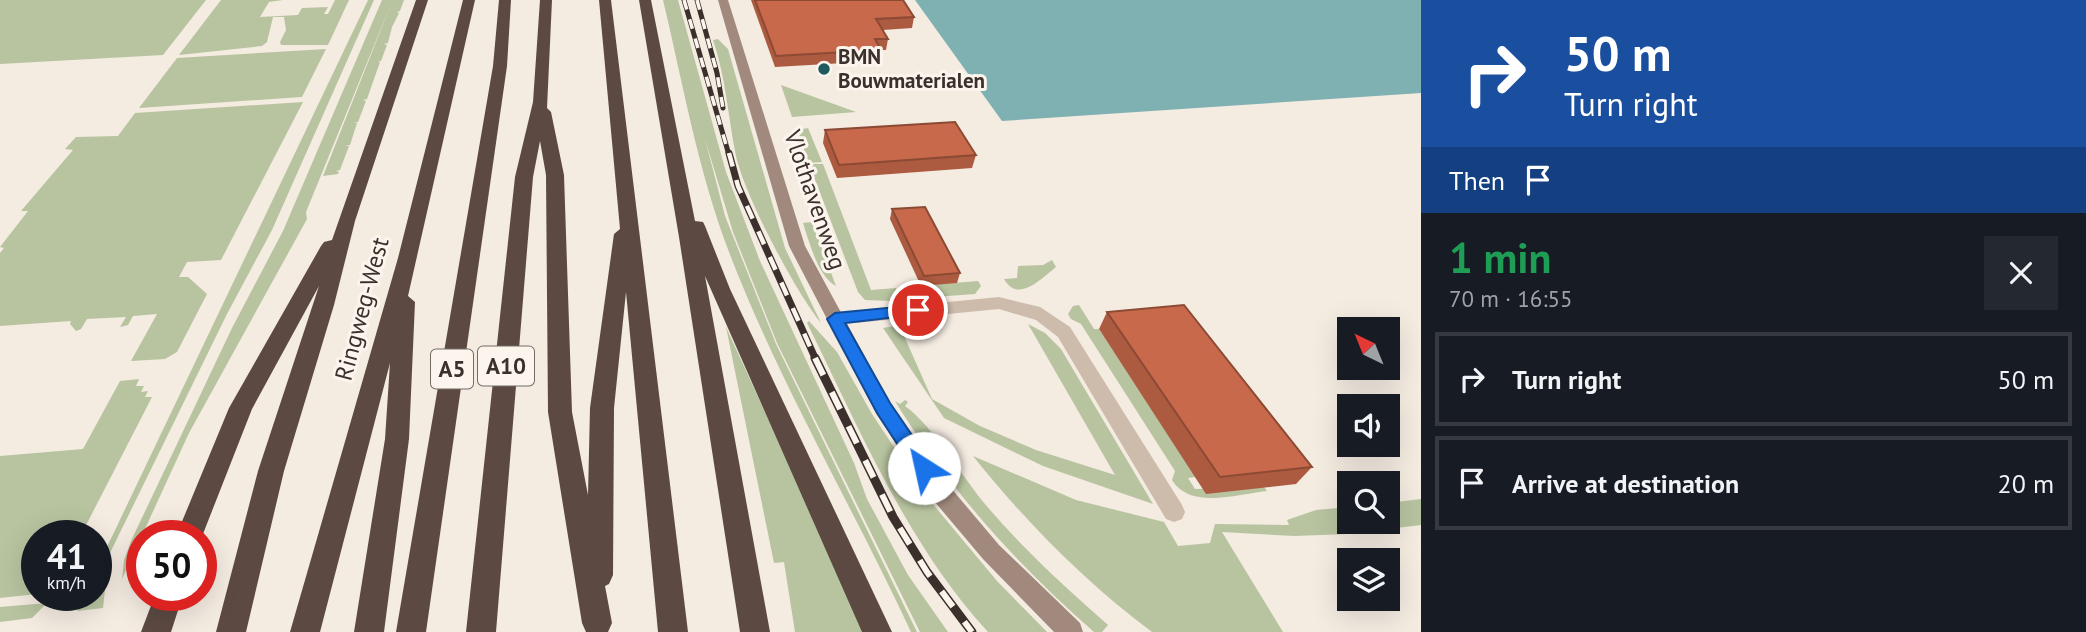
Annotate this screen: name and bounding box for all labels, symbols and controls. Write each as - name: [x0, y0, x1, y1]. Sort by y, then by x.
- text: 50 m: [1564, 21, 1671, 85]
- icon: right: [1449, 28, 1540, 119]
- place label: BMN Bouwmaterialen: [838, 43, 985, 94]
- marker: BMN Bouwmaterialen: [816, 61, 832, 77]
- text: Turn right: [1564, 83, 1698, 125]
- street label: Vlothavenweg: [777, 125, 854, 274]
- icon: arrive: [1519, 161, 1557, 199]
- text: Then: [1449, 164, 1505, 197]
- text: 1 min: [1449, 230, 1551, 285]
- street label: Ringweg-West: [328, 234, 395, 384]
- button: close: [1984, 236, 2058, 310]
- pin: [888, 280, 948, 340]
- text: 70 m · 16:55: [1449, 284, 1573, 313]
- icon: arrive: [899, 291, 937, 329]
- north arrow: [1337, 317, 1400, 380]
- map controls: [1337, 317, 1400, 611]
- road number: A10: [478, 346, 534, 386]
- road number: A5: [431, 350, 473, 388]
- icon: right: [1453, 360, 1491, 398]
- text: Turn right: [1512, 363, 1621, 396]
- text: 50 m: [1998, 363, 2054, 396]
- button: sound: [1337, 394, 1400, 457]
- position arrow: [887, 431, 961, 505]
- icon: arrive: [1453, 464, 1491, 502]
- text: Arrive at destination: [1512, 467, 1739, 500]
- text: 20 m: [1998, 467, 2054, 500]
- button: search: [1337, 471, 1400, 534]
- speed limit sign: 50: [126, 520, 217, 611]
- text: 41: [47, 533, 86, 579]
- button: layers: [1337, 548, 1400, 611]
- text: km/h: [47, 571, 86, 594]

